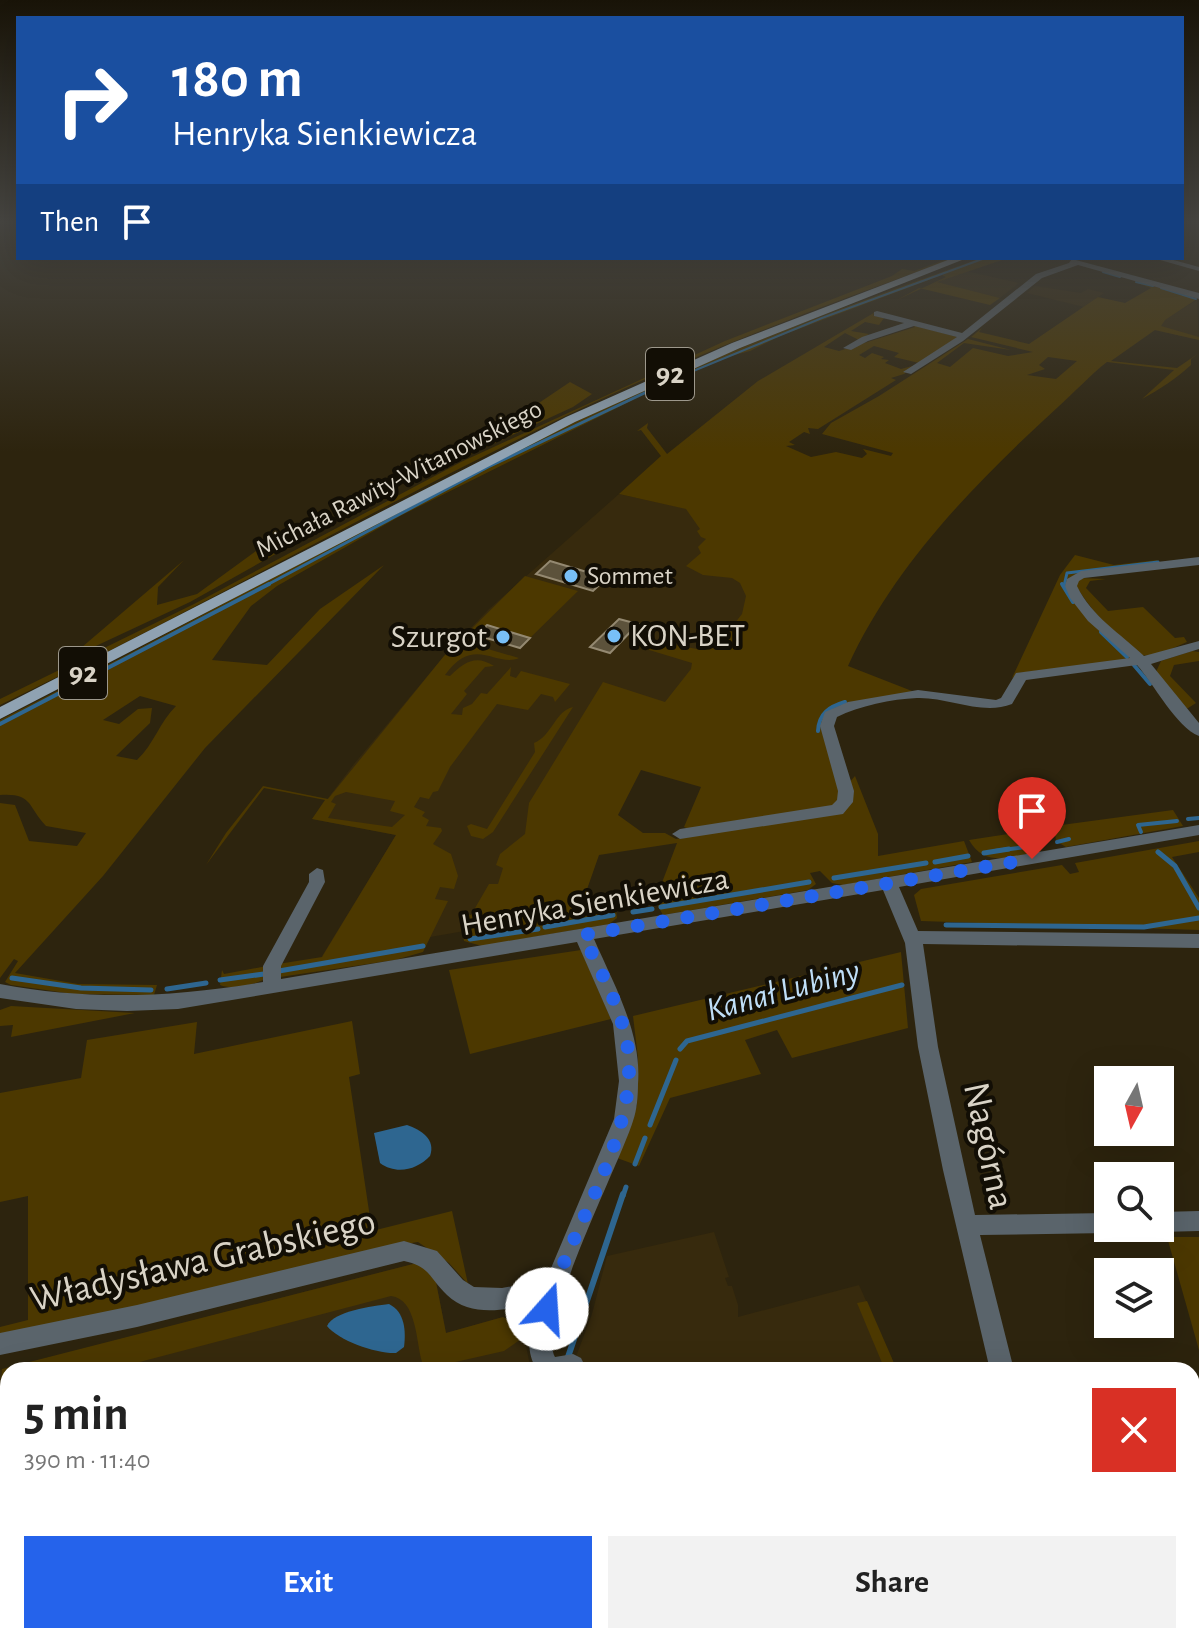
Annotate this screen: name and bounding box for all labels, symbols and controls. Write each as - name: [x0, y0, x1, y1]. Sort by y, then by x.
- icon: right: [40, 48, 144, 152]
- text: 180 m: [172, 51, 303, 107]
- text: Henryka Sienkiewicza: [172, 116, 477, 152]
- icon: arrive: [115, 200, 159, 244]
- text: Then: [40, 207, 99, 237]
- road number: 92: [646, 348, 694, 400]
- street label: Michała Rawity-Witanowskiego: [252, 395, 546, 563]
- place label: Sommet: [587, 563, 673, 589]
- marker: Sommet: [562, 567, 580, 585]
- place label: KON-BET: [630, 620, 745, 652]
- place label: Szurgot: [391, 621, 487, 653]
- marker: KON-BET: [605, 627, 623, 645]
- marker: Szurgot: [494, 628, 512, 646]
- road number: 92: [59, 647, 107, 699]
- pin: [998, 777, 1066, 859]
- icon: arrive: [1010, 789, 1054, 833]
- street label: Henryka Sienkiewicza: [459, 863, 731, 941]
- water label: Kanał Lubiny: [703, 954, 863, 1028]
- north arrow: [1094, 1066, 1174, 1146]
- map controls: [1094, 1066, 1174, 1338]
- street label: Nagórna: [956, 1079, 1020, 1213]
- button: search: [1094, 1162, 1174, 1242]
- street label: Władysława Grabskiego: [27, 1203, 379, 1319]
- button: layers: [1094, 1258, 1174, 1338]
- position arrow: [505, 1267, 589, 1351]
- button: close: [1092, 1388, 1176, 1472]
- text: 5 min: [24, 1391, 129, 1439]
- text: 390 m · 11:40: [24, 1447, 150, 1473]
- button: Exit: [24, 1536, 592, 1628]
- button: Share: [608, 1536, 1176, 1628]

